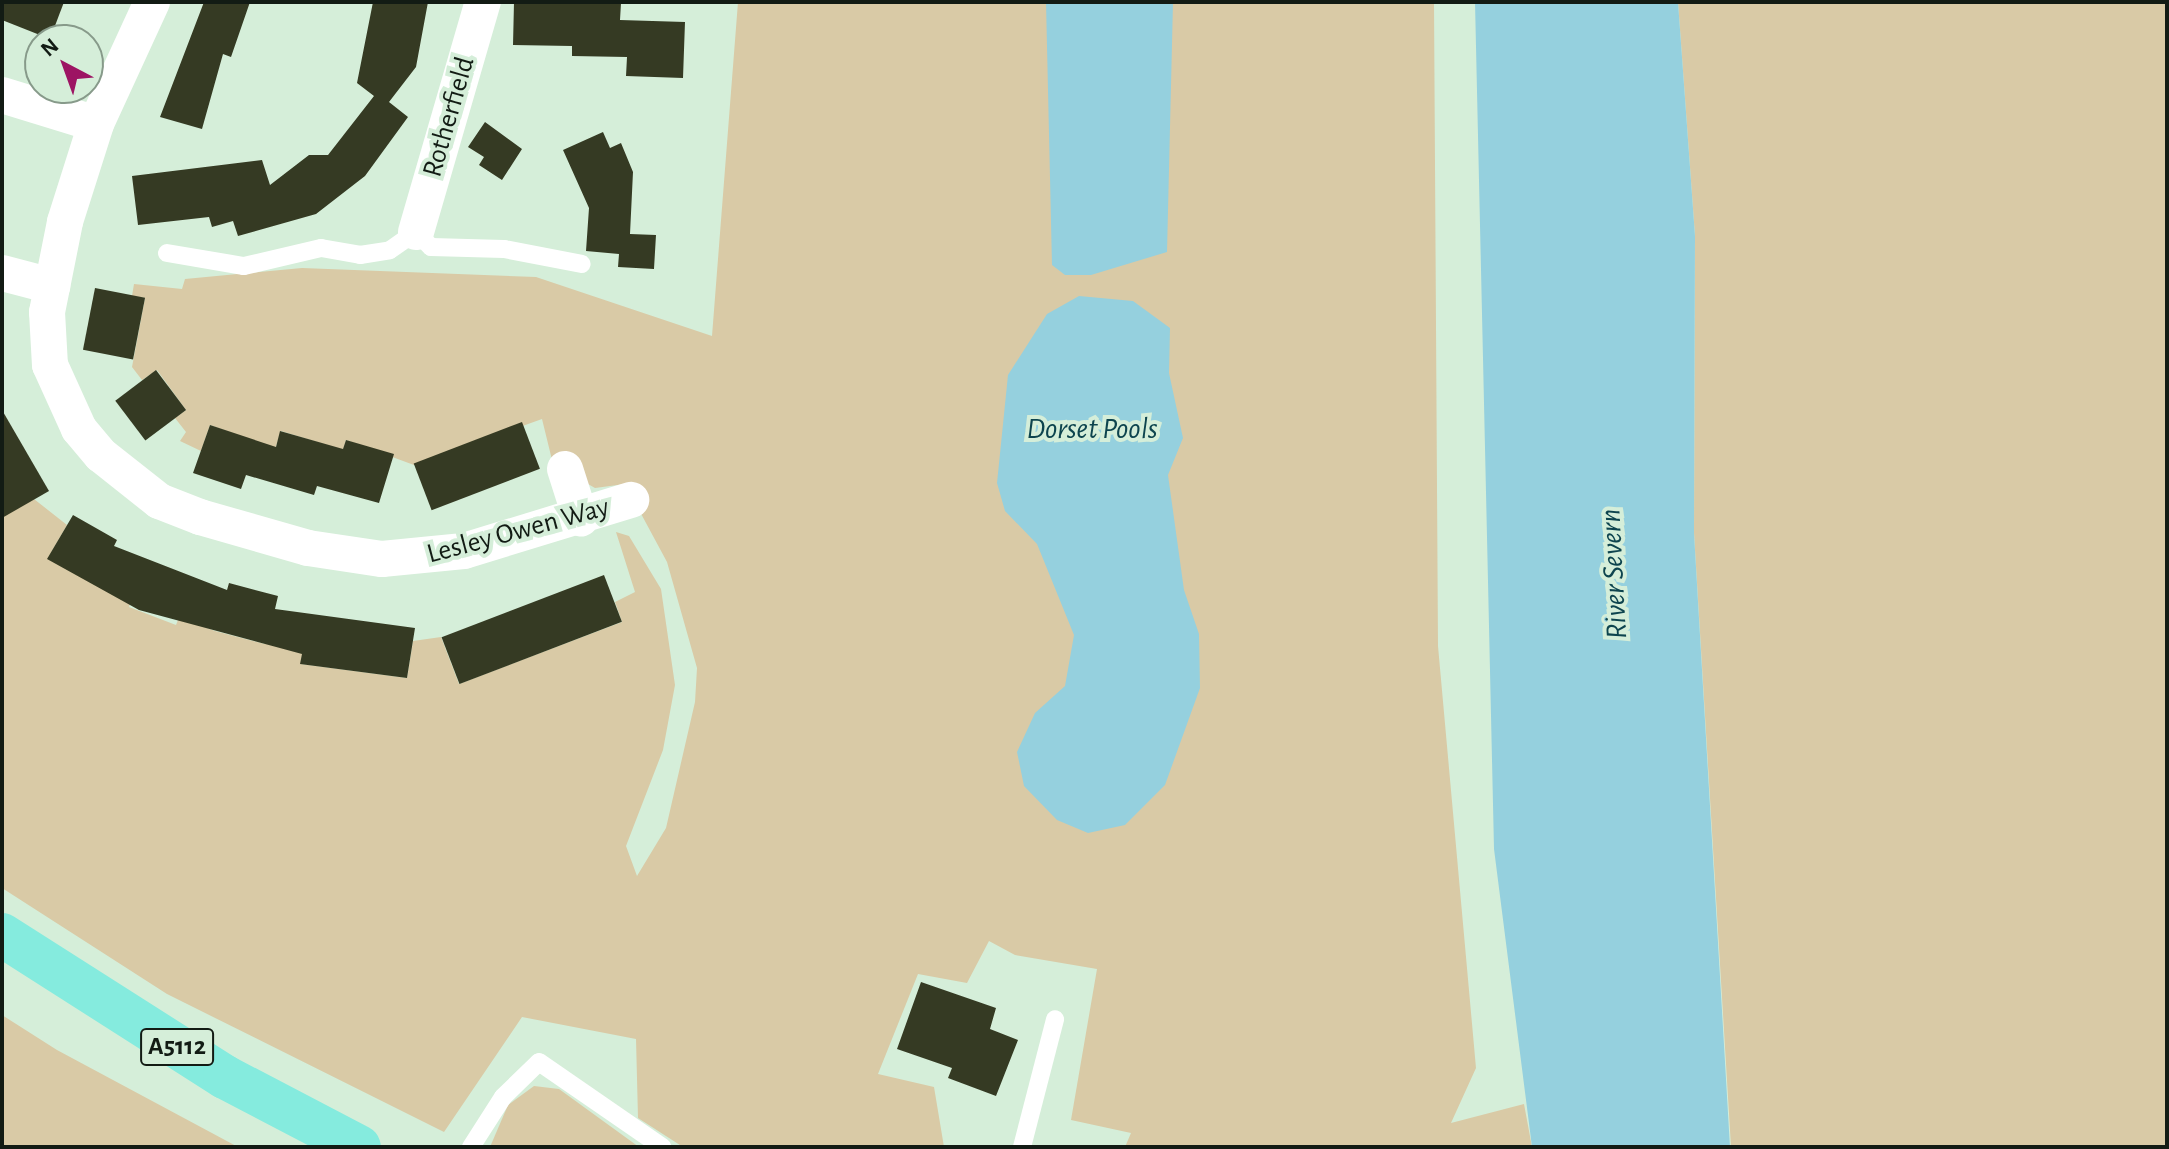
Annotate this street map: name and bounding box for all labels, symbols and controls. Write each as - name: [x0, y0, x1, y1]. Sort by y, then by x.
- north arrow: [24, 24, 104, 104]
- text: N: [37, 34, 63, 61]
- street label: Rotherfield: [416, 53, 482, 181]
- water label: Dorset Pools: [1026, 411, 1158, 447]
- street label: Lesley Owen Way: [423, 491, 613, 571]
- water label: River Severn: [1593, 508, 1635, 640]
- road number: A5112: [139, 1025, 215, 1069]

